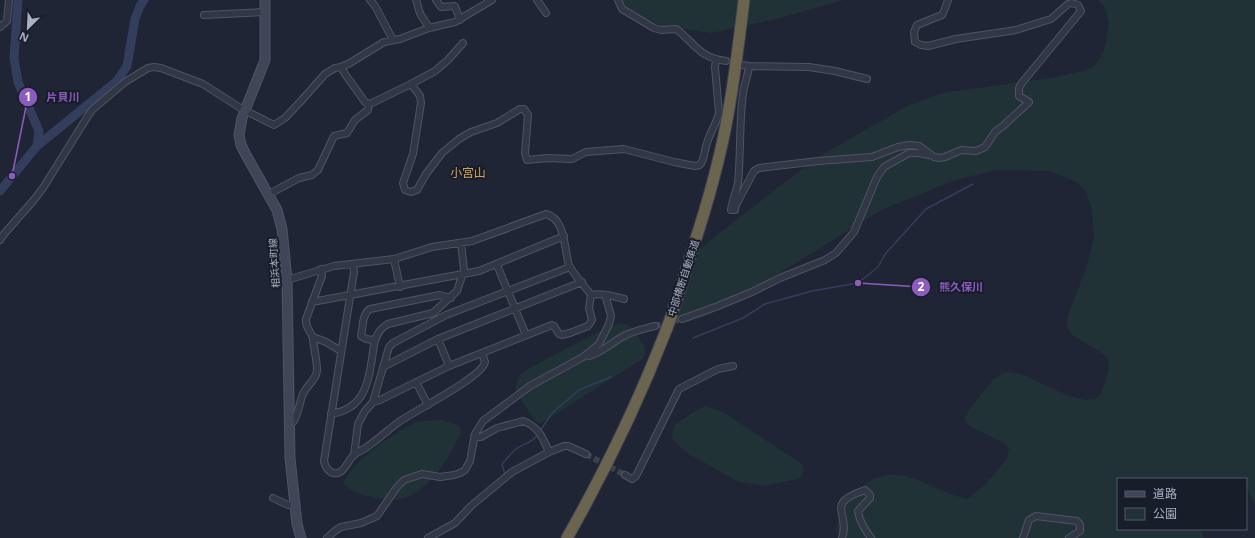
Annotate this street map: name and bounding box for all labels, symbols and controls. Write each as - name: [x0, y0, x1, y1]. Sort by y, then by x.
- north arrow: [8, 8, 48, 48]
- text: N: [17, 29, 31, 46]
- callout: 片貝川: [18, 85, 87, 108]
- text: 1: [25, 88, 31, 105]
- text: 片貝川: [47, 89, 80, 104]
- district label: 小宮山: [450, 164, 486, 181]
- street label: 相浜本町線: [265, 238, 283, 288]
- street label: 中部横断自動車道: [664, 238, 702, 318]
- callout: 熊久保川: [911, 275, 991, 298]
- text: 2: [918, 278, 925, 295]
- text: 熊久保川: [939, 279, 983, 294]
- legend: [1117, 478, 1247, 530]
- text: 道路: [1153, 485, 1177, 502]
- text: 公園: [1153, 505, 1177, 522]

